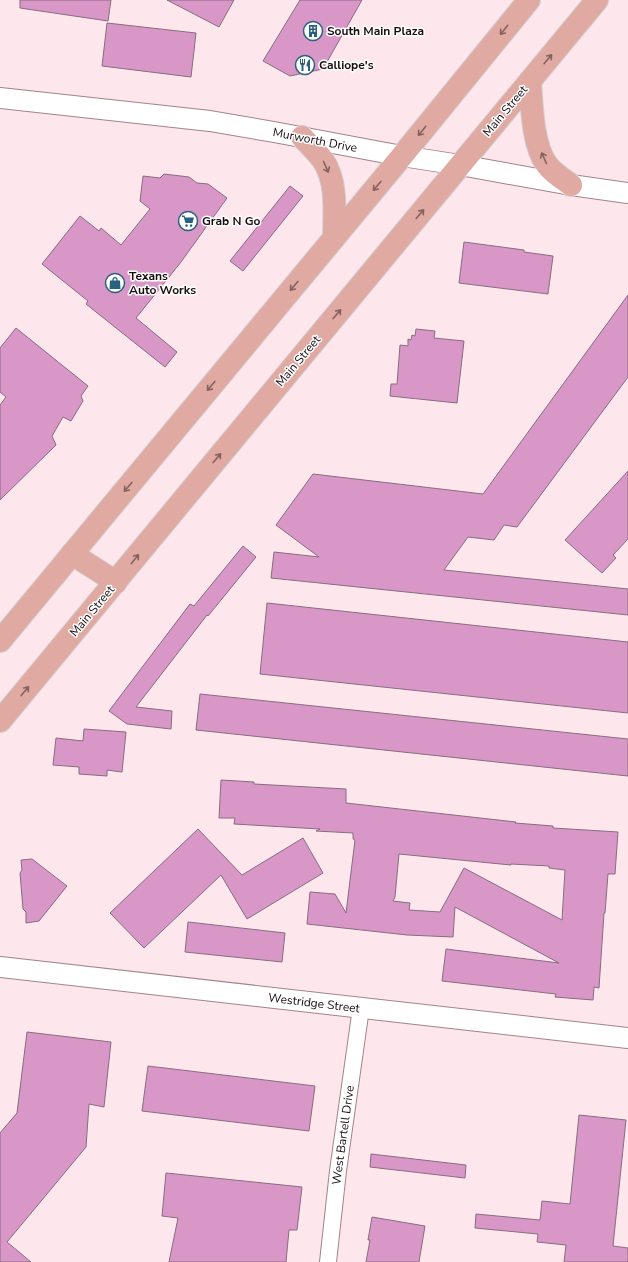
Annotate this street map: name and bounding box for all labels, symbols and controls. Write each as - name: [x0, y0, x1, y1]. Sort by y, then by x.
- building icon: South Main Plaza: [302, 20, 324, 42]
- place label: South Main Plaza: [327, 23, 424, 39]
- one-way arrow: [499, 25, 508, 35]
- restaurant icon: Calliope's: [294, 54, 316, 76]
- one-way arrow: [543, 54, 552, 65]
- place label: Calliope's: [319, 57, 374, 73]
- street label: Main Street: [479, 81, 532, 140]
- street label: Murworth Drive: [272, 124, 358, 156]
- one-way arrow: [418, 126, 426, 137]
- one-way arrow: [540, 152, 547, 164]
- one-way arrow: [323, 161, 330, 173]
- one-way arrow: [372, 181, 381, 192]
- one-way arrow: [415, 209, 424, 220]
- supermarket icon: Grab N Go: [177, 210, 199, 232]
- place label: Grab N Go: [202, 213, 261, 229]
- place label: Texans Auto Works: [129, 268, 196, 298]
- shop icon: Texans Auto Works: [104, 272, 126, 294]
- one-way arrow: [289, 281, 298, 292]
- one-way arrow: [332, 309, 341, 320]
- street label: Main Street: [272, 331, 325, 390]
- one-way arrow: [206, 381, 215, 392]
- one-way arrow: [213, 453, 222, 464]
- one-way arrow: [123, 481, 132, 492]
- one-way arrow: [131, 553, 139, 564]
- street label: Main Street: [66, 581, 119, 640]
- one-way arrow: [20, 686, 29, 697]
- street label: Westridge Street: [267, 989, 361, 1017]
- street label: West Bartell Drive: [328, 1084, 358, 1186]

